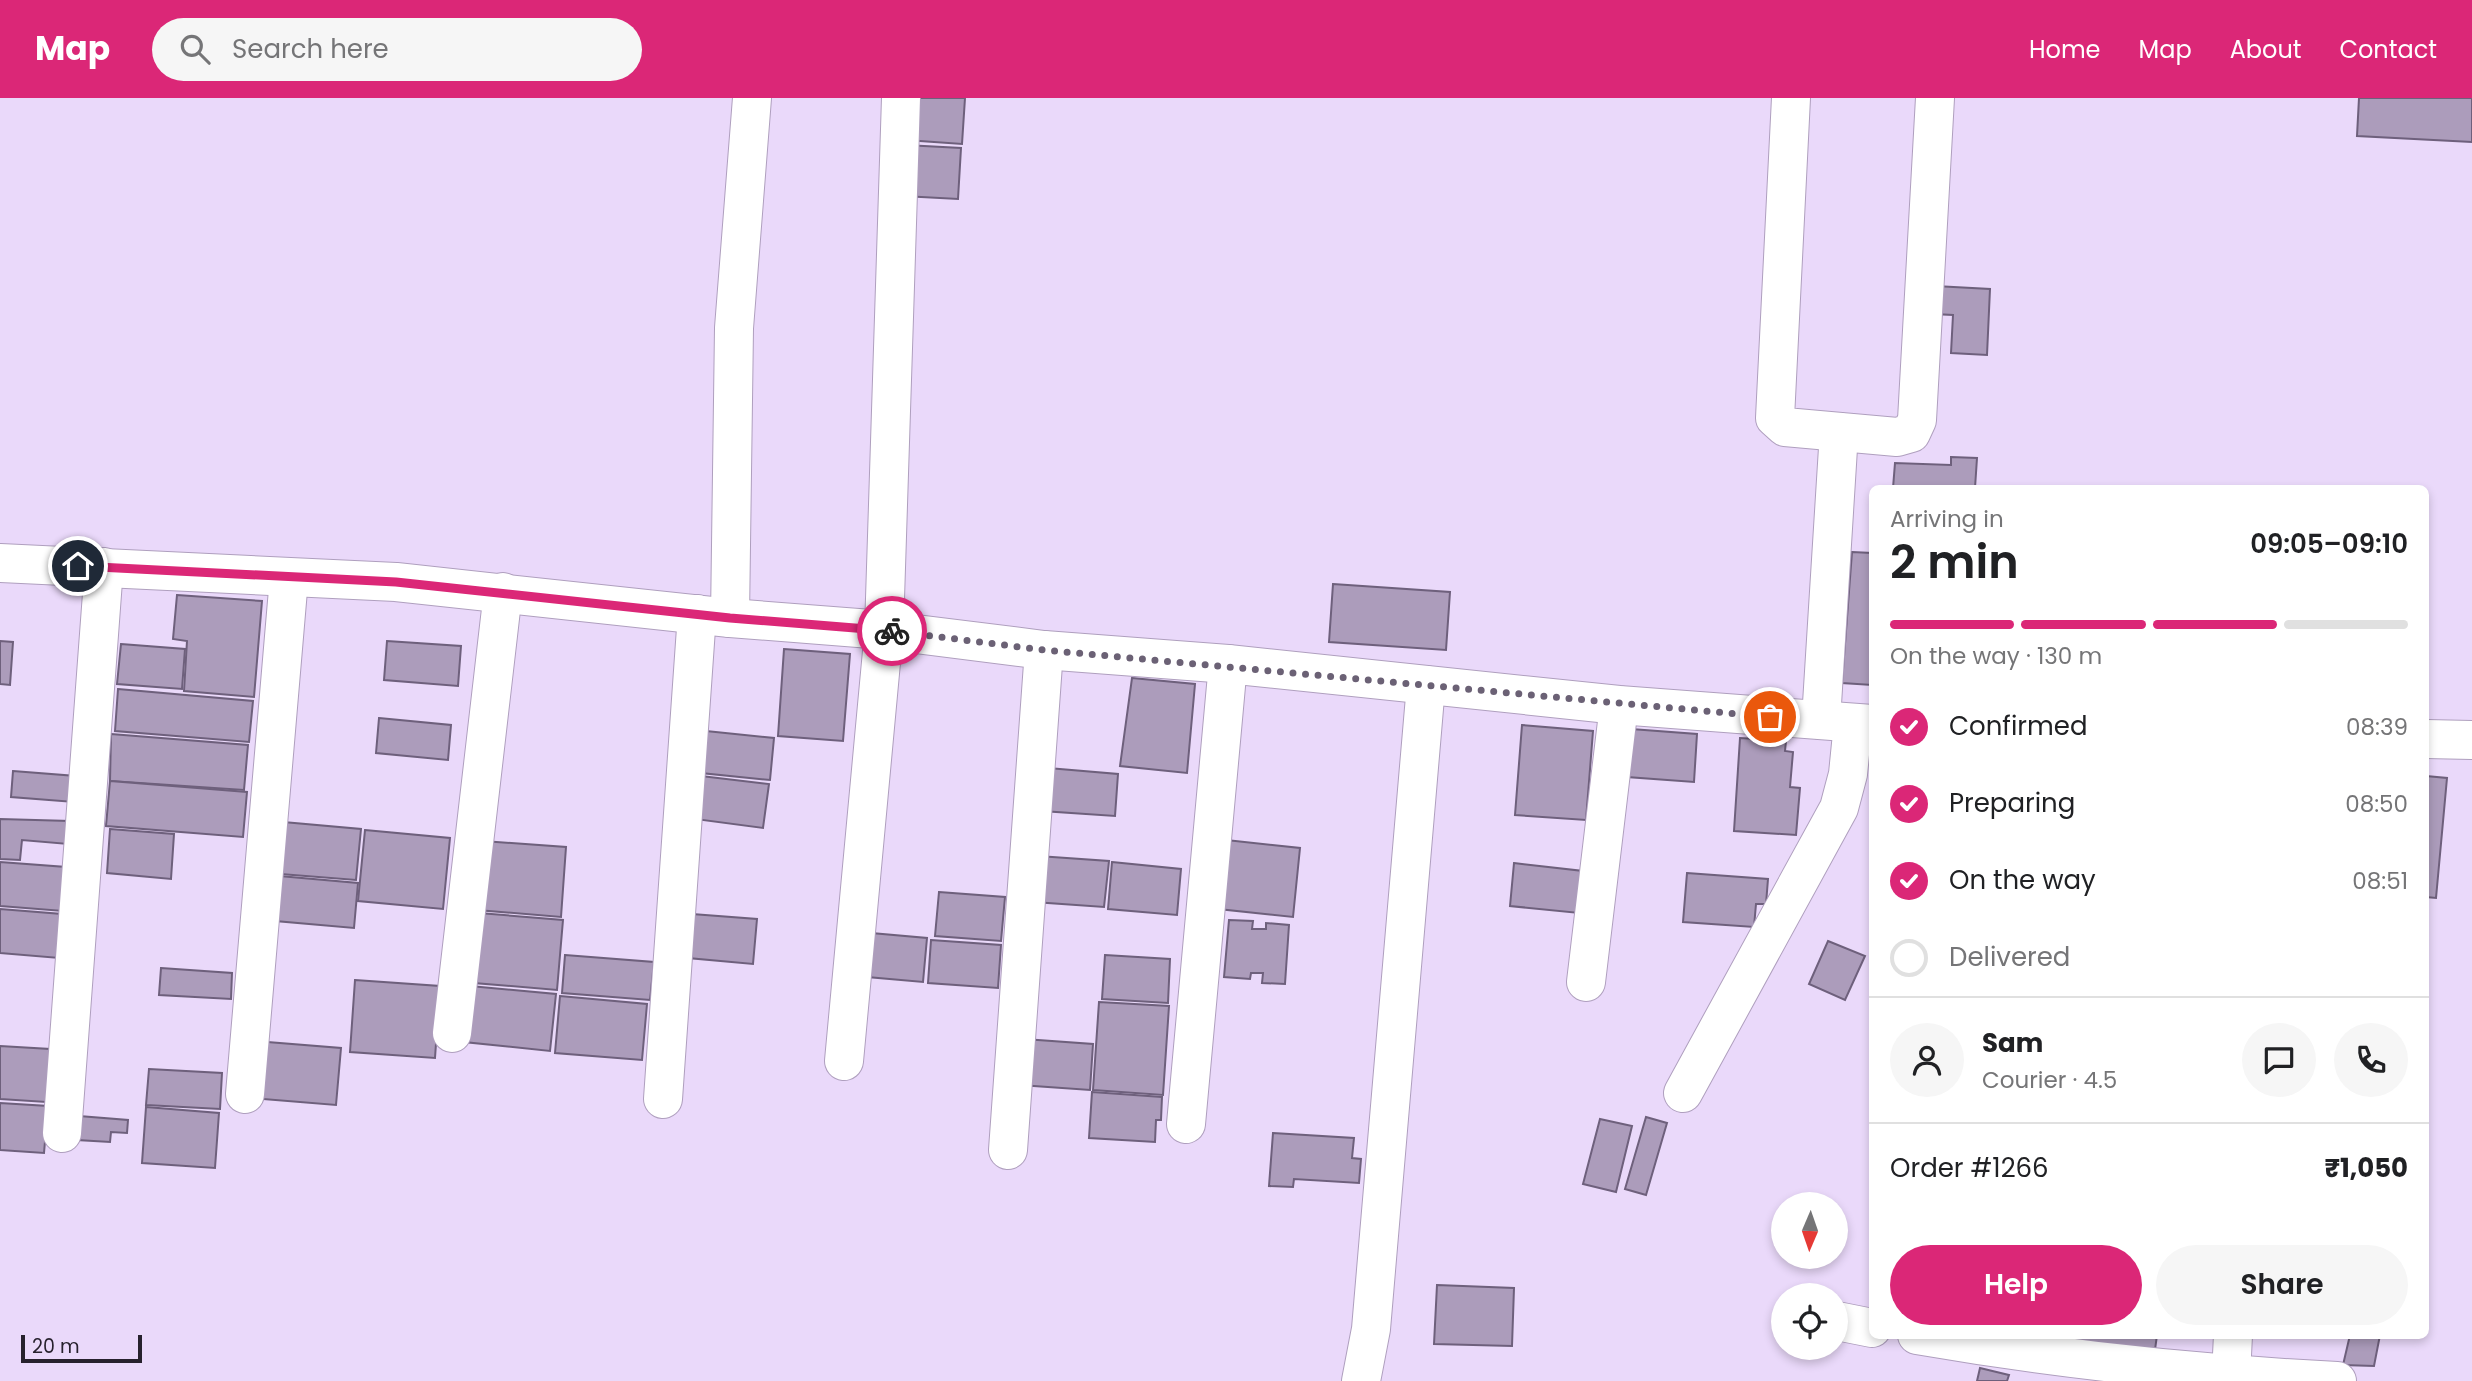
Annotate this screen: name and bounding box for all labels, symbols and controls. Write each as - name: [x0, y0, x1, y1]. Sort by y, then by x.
- search box: [152, 18, 642, 81]
- text: Map: [35, 25, 110, 72]
- icon: search: [176, 30, 214, 68]
- text: Search here: [232, 31, 389, 67]
- text: Home: [2029, 33, 2101, 66]
- text: Map: [2139, 33, 2192, 66]
- text: About: [2230, 33, 2301, 66]
- text: Contact: [2339, 33, 2437, 66]
- text: Arriving in: [1890, 503, 2004, 535]
- text: 09:05–09:10: [2250, 526, 2408, 562]
- text: 2 min: [1890, 530, 2019, 594]
- pin: [48, 536, 108, 596]
- icon: home: [59, 547, 97, 585]
- courier: [857, 596, 927, 666]
- icon: bike: [873, 612, 911, 650]
- text: On the way · 130 m: [1890, 640, 2102, 672]
- pin: [1740, 687, 1800, 747]
- icon: bag: [1751, 698, 1789, 736]
- icon: check: [1890, 708, 1928, 746]
- text: Confirmed: [1949, 708, 2087, 744]
- text: 08:39: [2346, 711, 2408, 743]
- icon: check: [1890, 785, 1928, 823]
- text: Preparing: [1949, 785, 2075, 821]
- text: 08:50: [2345, 788, 2408, 820]
- icon: check: [1890, 862, 1928, 900]
- text: On the way: [1949, 862, 2096, 898]
- text: 08:51: [2352, 865, 2408, 897]
- text: Delivered: [1949, 939, 2070, 975]
- button: person: [1890, 1023, 1964, 1097]
- button: chat: [2242, 1023, 2316, 1097]
- button: phone: [2334, 1023, 2408, 1097]
- text: Sam: [1982, 1025, 2043, 1061]
- text: Courier · 4.5: [1982, 1064, 2117, 1096]
- text: Order #1266: [1890, 1150, 2049, 1186]
- text: ₹1,050: [2324, 1150, 2408, 1186]
- north arrow: [1771, 1192, 1848, 1269]
- map controls: [1771, 1192, 1848, 1360]
- button: Help: [1890, 1245, 2142, 1325]
- button: Share: [2156, 1245, 2408, 1325]
- button: locate: [1771, 1283, 1848, 1360]
- scale bar: [21, 1332, 142, 1364]
- text: 20 m: [32, 1333, 80, 1360]

